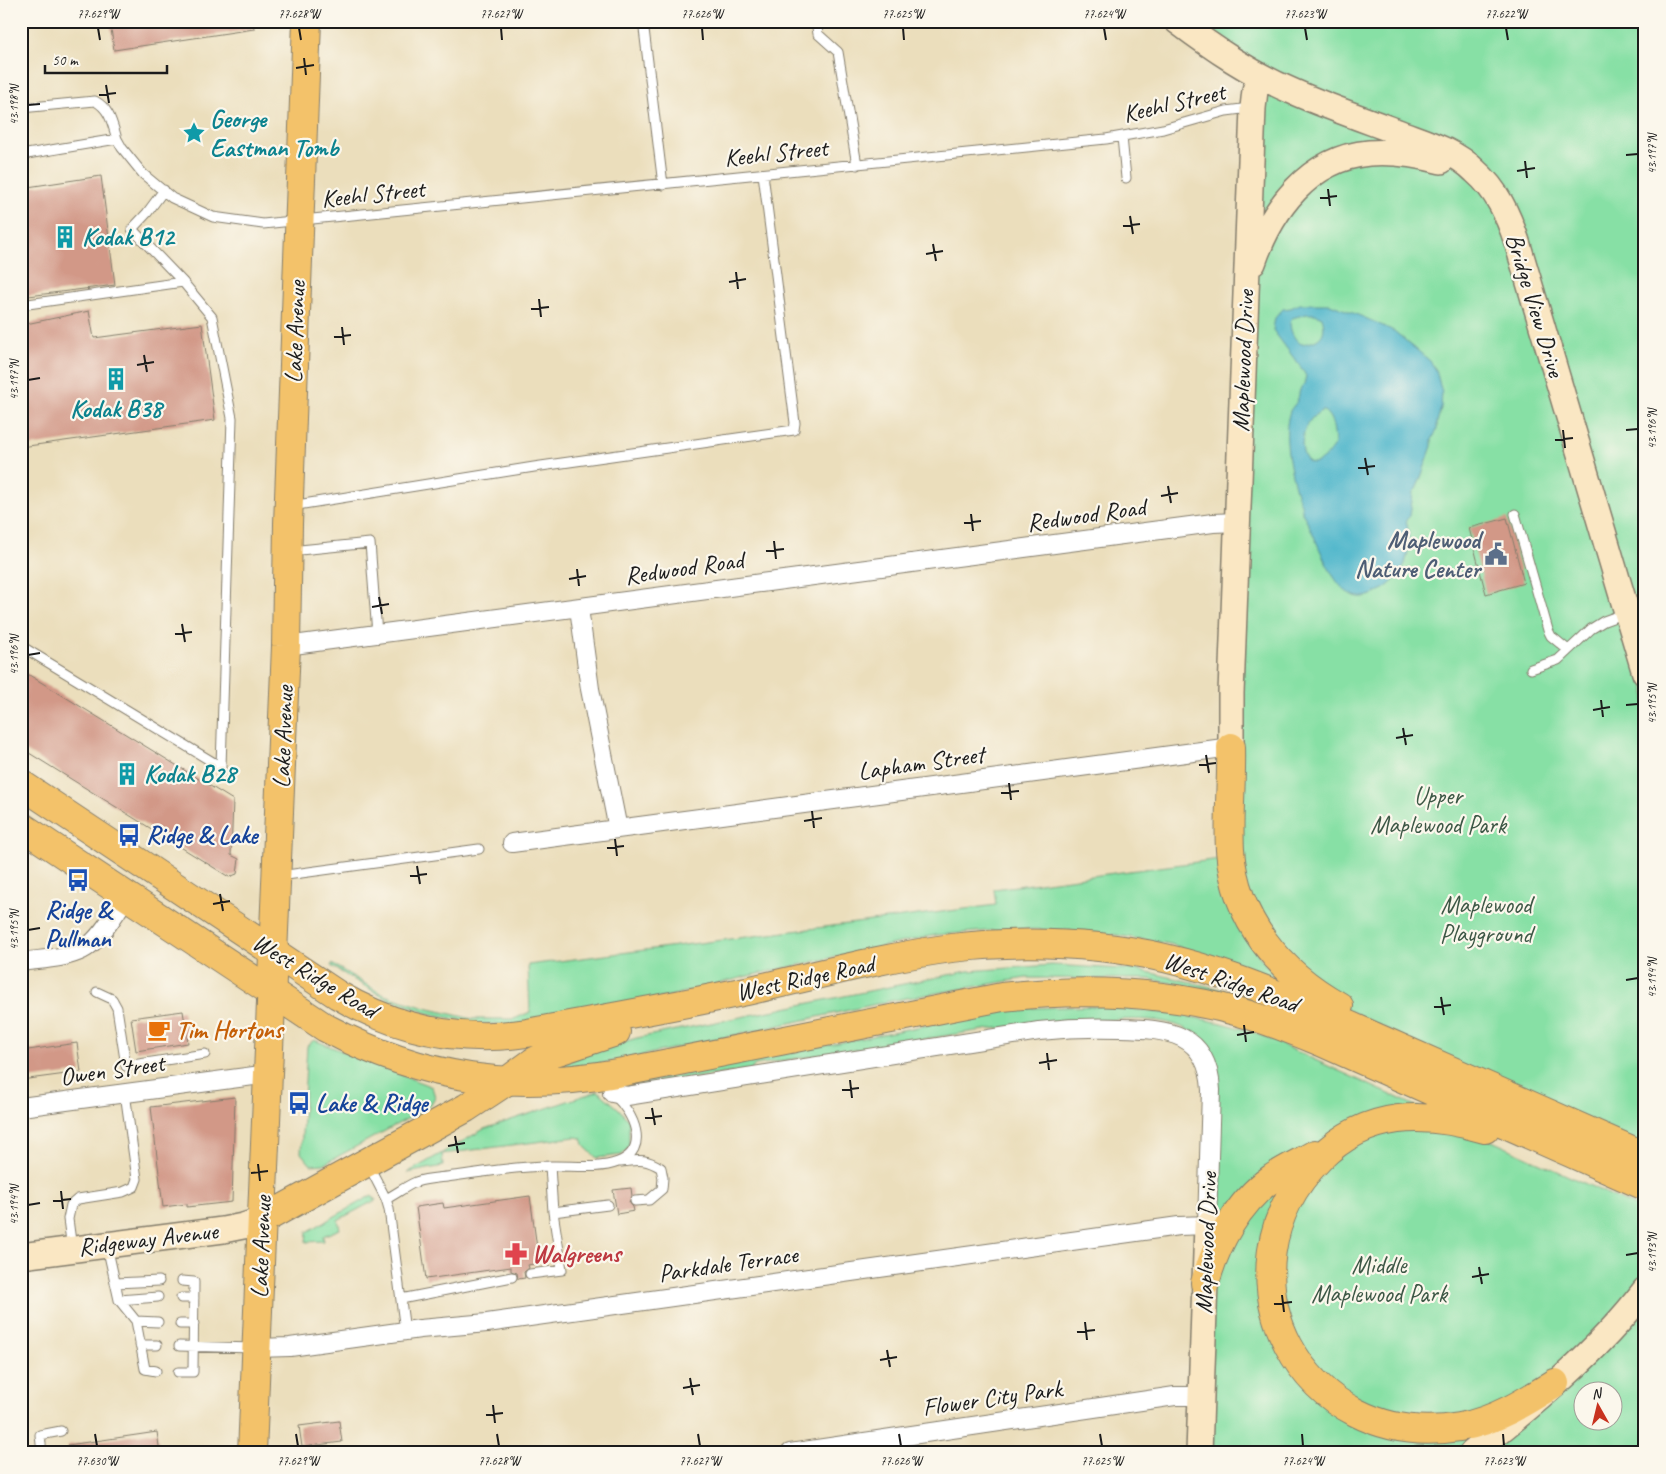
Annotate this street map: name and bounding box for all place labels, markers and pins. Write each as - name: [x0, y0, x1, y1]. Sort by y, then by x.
- place label: George Eastman Tomb: [210, 103, 340, 164]
- place icon: George Eastman Tomb: [181, 120, 207, 146]
- place label: Kodak B12: [82, 221, 176, 253]
- building icon: Kodak B12: [52, 224, 78, 250]
- building icon: Kodak B38: [103, 366, 129, 392]
- place label: Kodak B38: [70, 393, 165, 425]
- place label: Maplewood Nature Center: [1355, 524, 1484, 585]
- public building icon: Maplewood Nature Center: [1483, 541, 1509, 567]
- place label: Kodak B28: [144, 758, 238, 790]
- building icon: Kodak B28: [114, 761, 140, 787]
- place label: Ridge & Lake: [146, 819, 259, 851]
- bus stop icon: Ridge & Lake: [116, 822, 142, 848]
- bus stop icon: Ridge & Pullman: [65, 867, 91, 893]
- place label: Ridge & Pullman: [45, 894, 114, 955]
- place label: Tim Hortons: [176, 1014, 285, 1046]
- cafe icon: Tim Hortons: [146, 1017, 172, 1043]
- place label: Lake & Ridge: [316, 1087, 429, 1119]
- bus stop icon: Lake & Ridge: [286, 1090, 312, 1116]
- place label: Walgreens: [532, 1238, 623, 1270]
- pharmacy icon: Walgreens: [503, 1241, 529, 1267]

